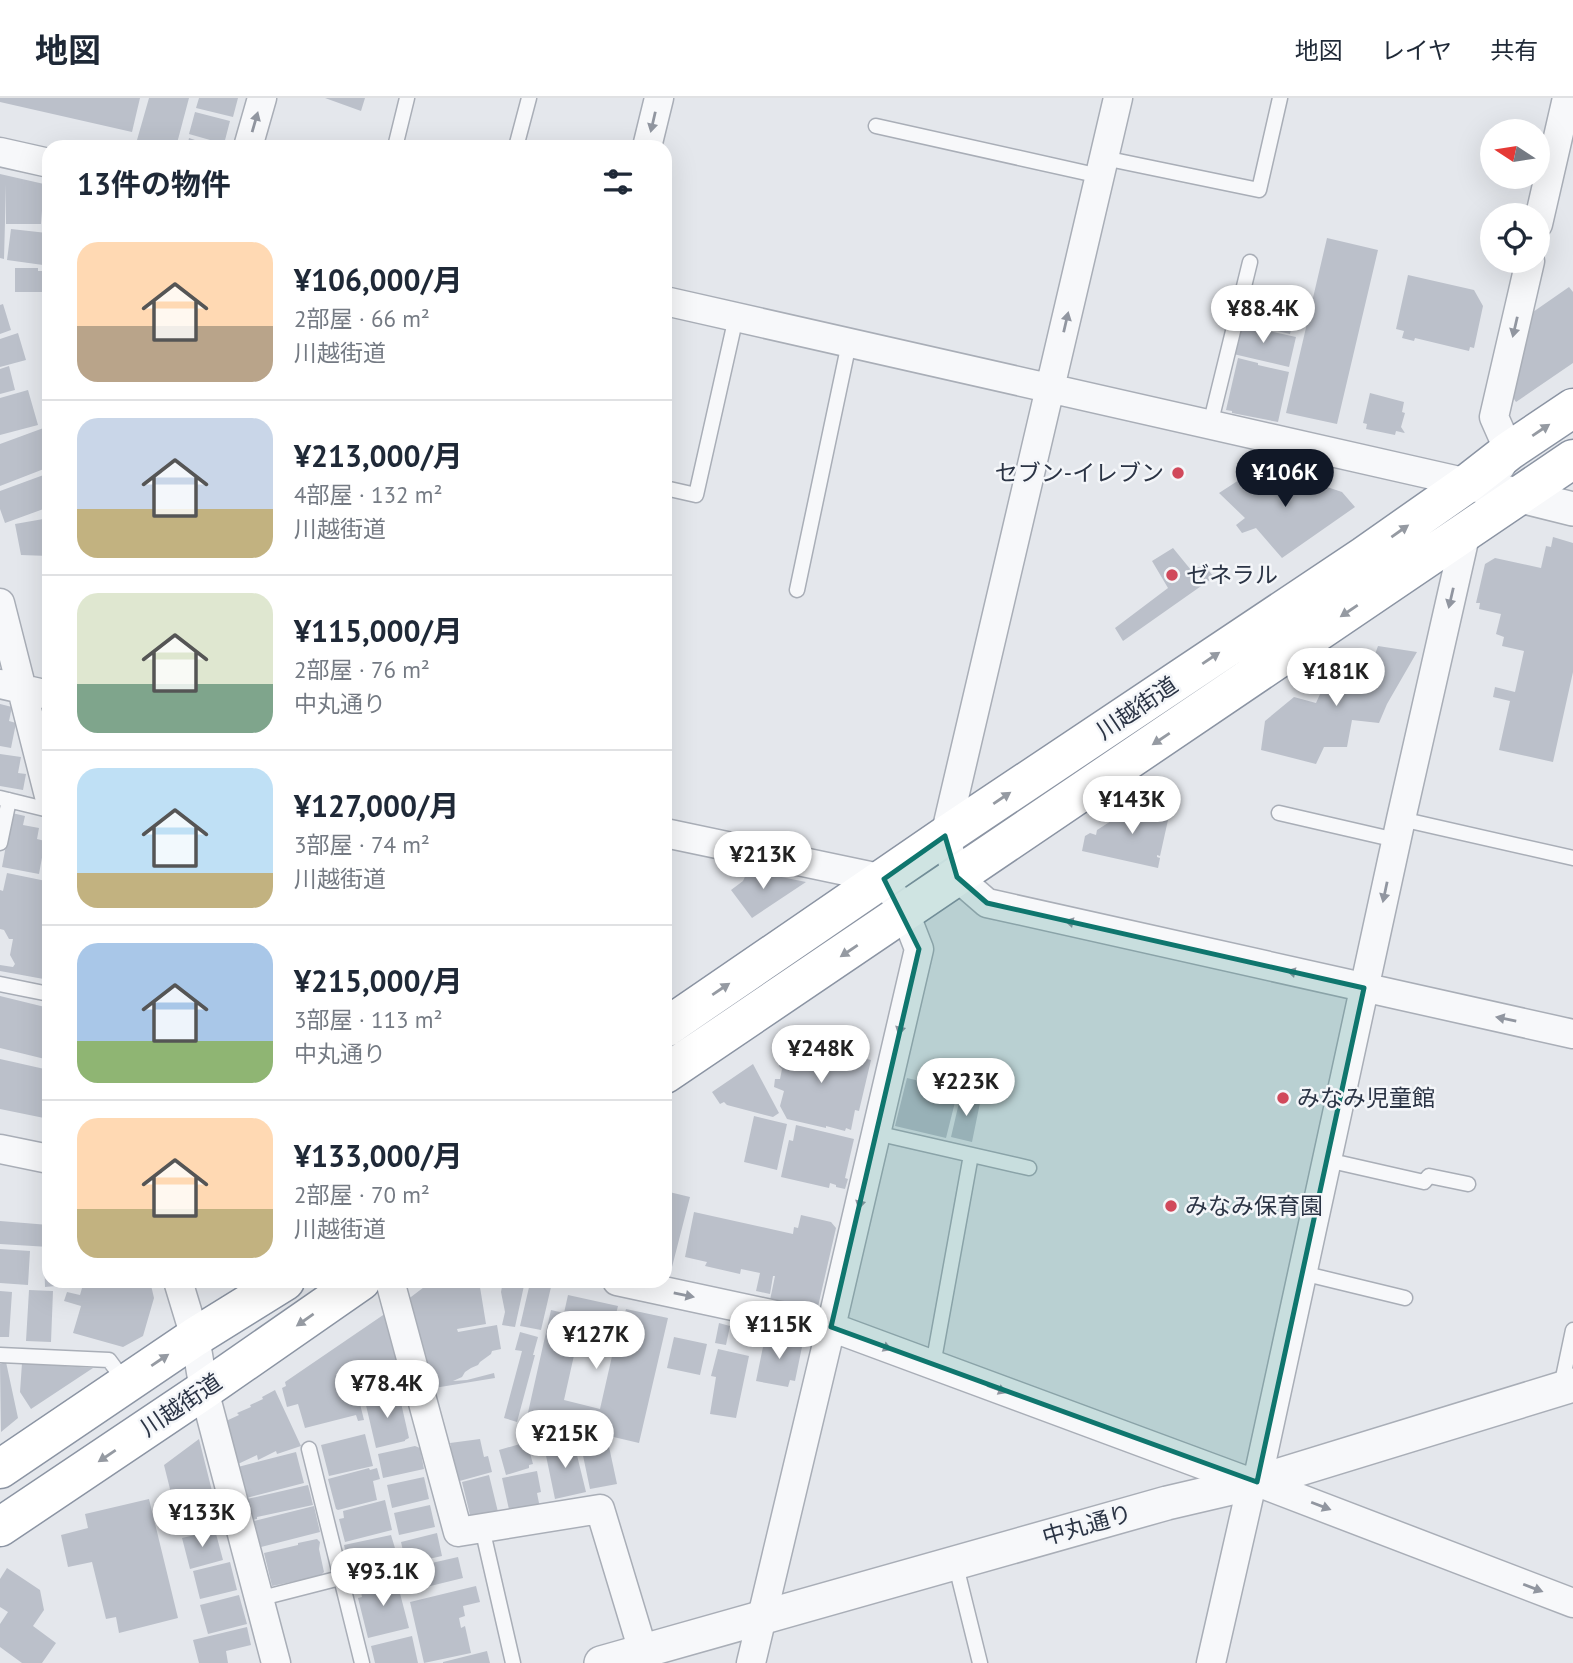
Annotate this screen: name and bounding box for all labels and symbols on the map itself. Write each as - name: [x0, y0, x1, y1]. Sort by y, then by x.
- one-way arrow: [250, 112, 260, 133]
- one-way arrow: [647, 112, 658, 134]
- north arrow: [1480, 119, 1550, 189]
- pin: ¥88.4K: [1206, 286, 1320, 345]
- one-way arrow: [1061, 311, 1072, 333]
- one-way arrow: [1509, 316, 1520, 338]
- one-way arrow: [1532, 423, 1550, 437]
- pin: ¥106K: [1236, 450, 1334, 509]
- place label: セブン-イレブン: [995, 458, 1164, 487]
- marker: セブン-イレブン: [1170, 465, 1186, 481]
- one-way arrow: [1391, 524, 1409, 538]
- place label: ゼネラル: [1186, 560, 1278, 589]
- marker: ゼネラル: [1164, 567, 1180, 583]
- one-way arrow: [1445, 587, 1456, 609]
- one-way arrow: [1340, 604, 1358, 618]
- pin: ¥181K: [1287, 648, 1385, 708]
- one-way arrow: [1202, 652, 1221, 665]
- street label: 川越街道: [1090, 670, 1183, 745]
- one-way arrow: [1152, 732, 1170, 746]
- pin: ¥143K: [1083, 776, 1181, 836]
- one-way arrow: [992, 792, 1012, 805]
- pin: ¥213K: [714, 832, 812, 891]
- one-way arrow: [1379, 881, 1390, 903]
- one-way arrow: [1064, 917, 1086, 928]
- one-way arrow: [839, 944, 858, 957]
- one-way arrow: [1286, 967, 1308, 978]
- one-way arrow: [712, 983, 731, 996]
- one-way arrow: [1495, 1013, 1517, 1024]
- one-way arrow: [895, 1014, 906, 1036]
- pin: ¥248K: [772, 1026, 870, 1085]
- pin: ¥223K: [917, 1058, 1015, 1118]
- place label: みなみ児童館: [1297, 1083, 1435, 1112]
- marker: みなみ児童館: [1275, 1090, 1291, 1106]
- one-way arrow: [855, 1188, 866, 1210]
- place label: みなみ保育園: [1185, 1191, 1323, 1220]
- marker: みなみ保育園: [1163, 1198, 1179, 1214]
- one-way arrow: [673, 1290, 695, 1301]
- pin: ¥115K: [730, 1302, 828, 1361]
- pin: ¥127K: [547, 1312, 645, 1371]
- one-way arrow: [296, 1313, 314, 1327]
- one-way arrow: [872, 1341, 893, 1352]
- one-way arrow: [151, 1354, 170, 1367]
- pin: ¥78.4K: [330, 1360, 444, 1420]
- street label: 川越街道: [134, 1367, 227, 1442]
- one-way arrow: [987, 1384, 1008, 1395]
- pin: ¥215K: [516, 1410, 614, 1470]
- one-way arrow: [97, 1449, 117, 1462]
- pin: ¥133K: [153, 1490, 251, 1549]
- street label: 中丸通り: [1039, 1498, 1135, 1551]
- one-way arrow: [1310, 1501, 1331, 1512]
- pin: ¥93.1K: [326, 1548, 440, 1608]
- one-way arrow: [1523, 1582, 1544, 1593]

